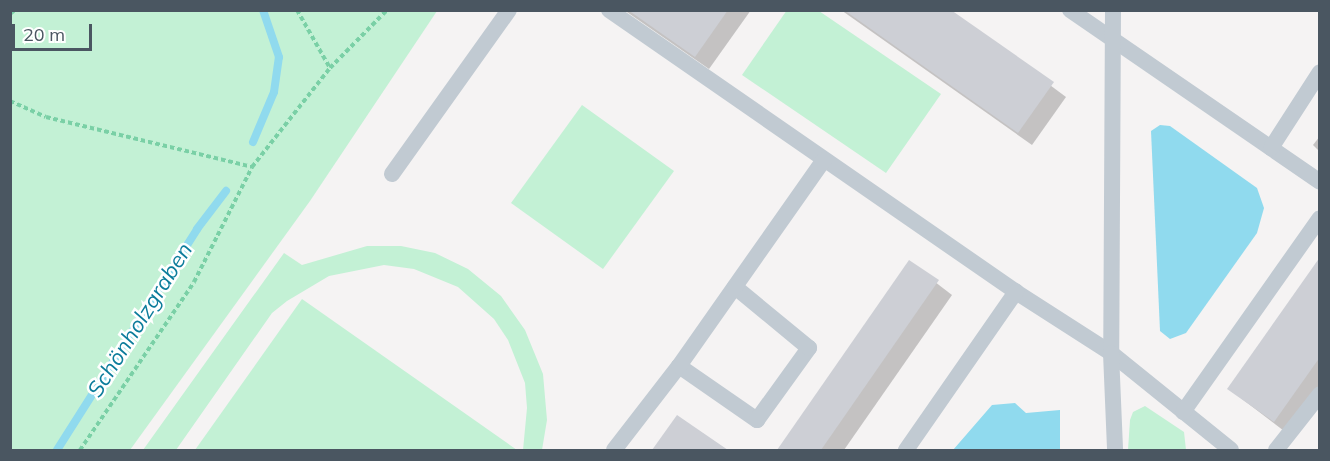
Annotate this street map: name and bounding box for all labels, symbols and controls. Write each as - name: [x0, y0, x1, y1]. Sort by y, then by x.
- scale bar: [15, 12, 94, 50]
- text: 20 m: [23, 23, 65, 46]
- water label: Schönholzgraben: [82, 238, 198, 402]

